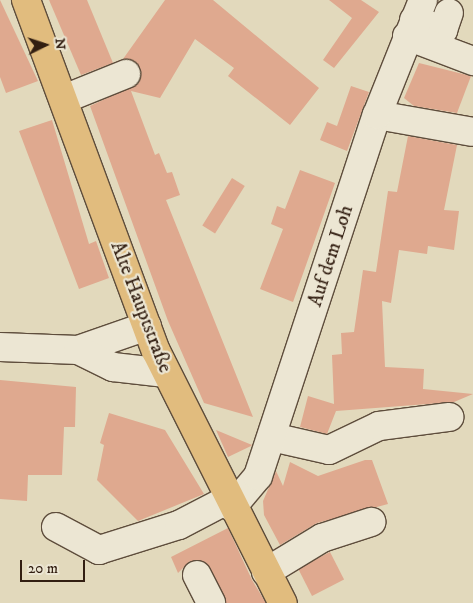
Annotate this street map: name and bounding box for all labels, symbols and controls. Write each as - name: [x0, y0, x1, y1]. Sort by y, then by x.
- north arrow: [20, 20, 70, 70]
- text: N: [51, 38, 69, 50]
- street label: Auf dem Loh: [303, 202, 359, 310]
- street label: Alte Hauptstraße: [105, 238, 177, 376]
- scale bar: [22, 550, 88, 582]
- text: 20 m: [28, 559, 58, 578]

